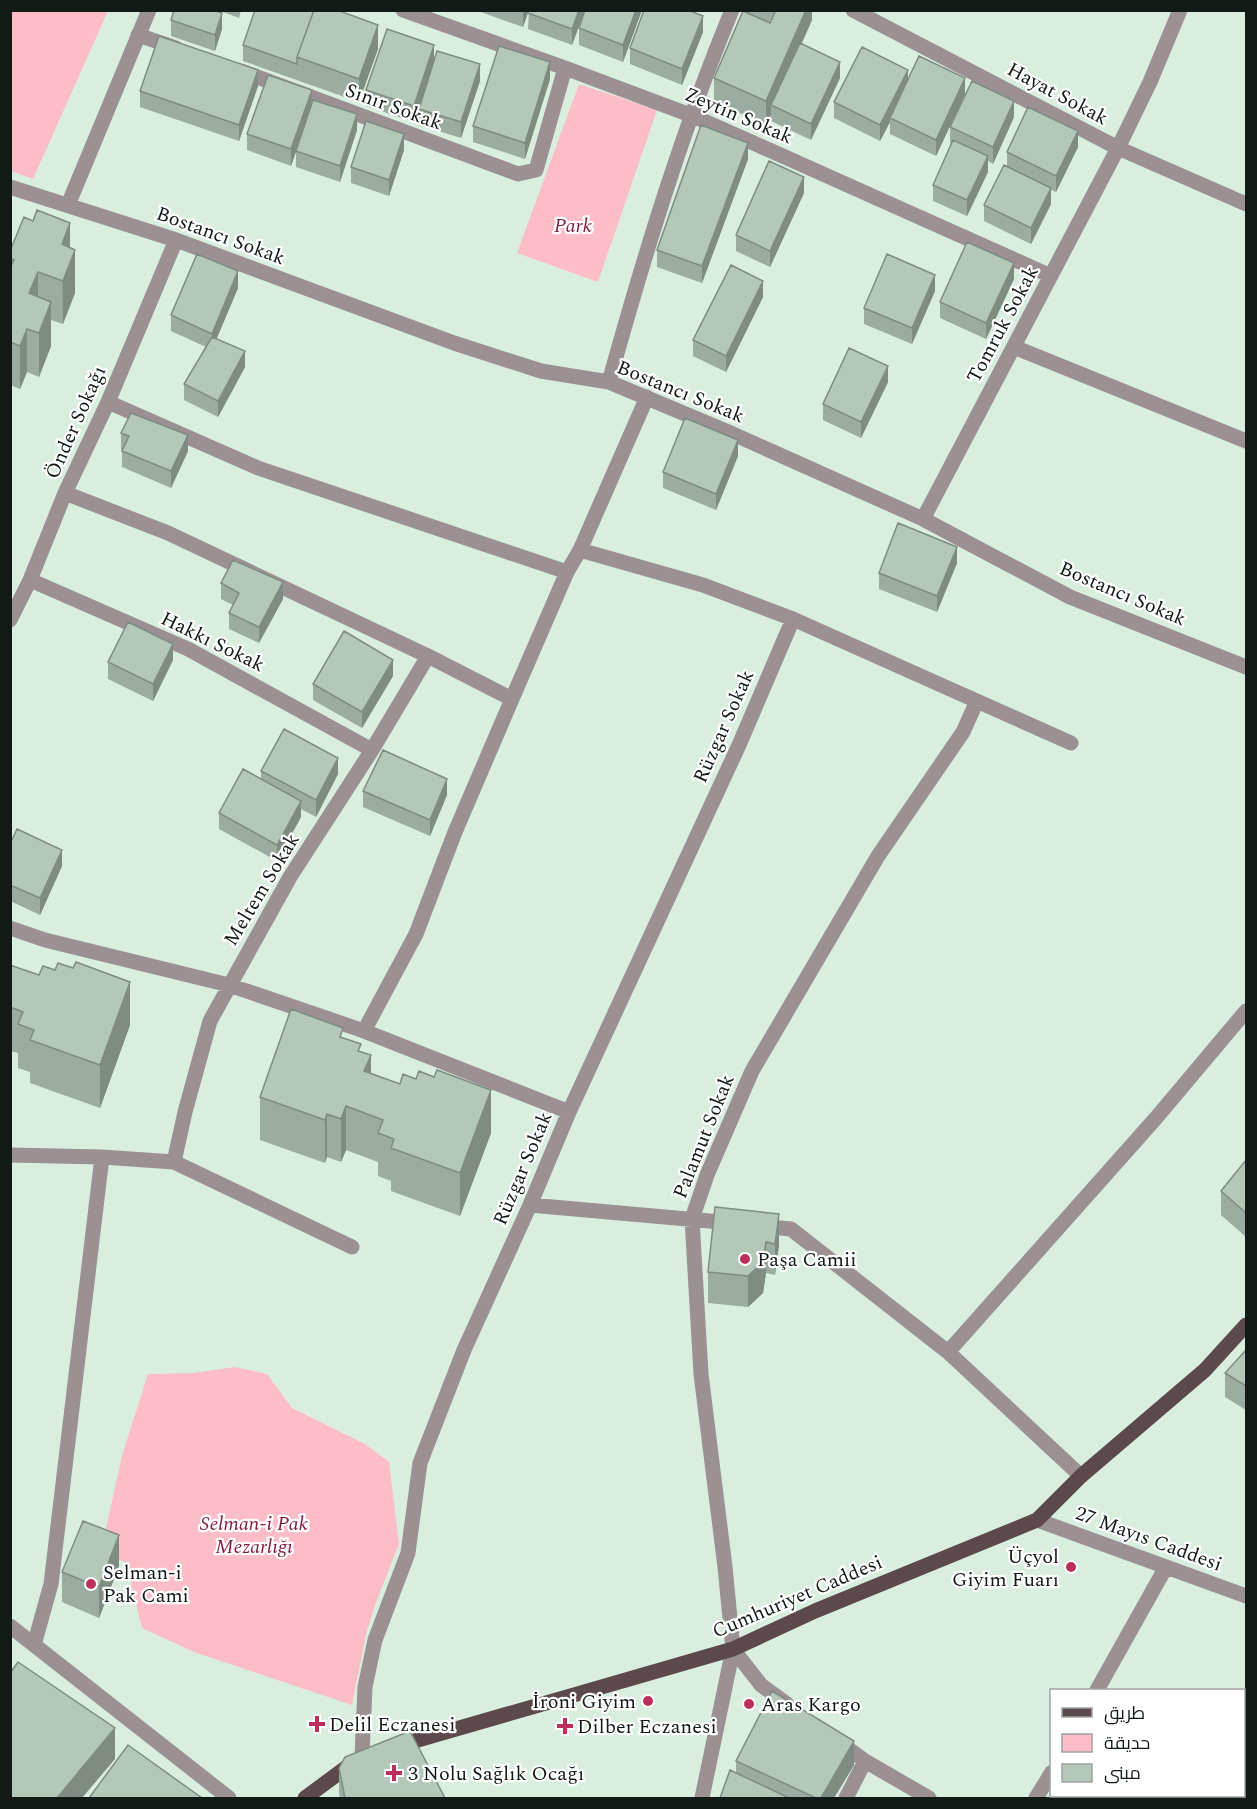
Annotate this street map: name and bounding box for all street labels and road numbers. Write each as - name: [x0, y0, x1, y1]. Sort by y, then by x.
- street label: Hayat Sokak: [1002, 55, 1114, 133]
- street label: Sınır Sokak: [341, 76, 446, 138]
- street label: Zeytin Sokak: [680, 80, 798, 152]
- street label: Bostancı Sokak: [152, 199, 289, 273]
- street label: Tomruk Sokak: [959, 260, 1046, 389]
- street label: Bostancı Sokak: [612, 353, 749, 431]
- street label: Önder Sokağı: [38, 361, 114, 484]
- street label: Bostancı Sokak: [1054, 554, 1191, 634]
- street label: Hakkı Sokak: [155, 604, 270, 680]
- street label: Rüzgar Sokak: [686, 665, 762, 788]
- street label: Meltem Sokak: [216, 827, 307, 952]
- street label: Palamut Sokak: [665, 1070, 743, 1203]
- street label: Rüzgar Sokak: [485, 1107, 560, 1230]
- street label: 27 Mayıs Caddesi: [1071, 1498, 1226, 1579]
- street label: Cumhuriyet Caddesi: [707, 1547, 887, 1646]

